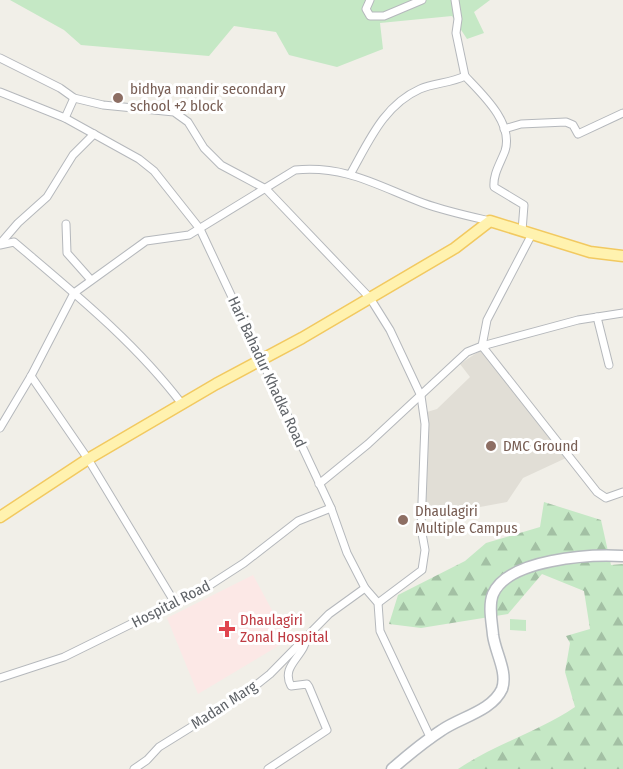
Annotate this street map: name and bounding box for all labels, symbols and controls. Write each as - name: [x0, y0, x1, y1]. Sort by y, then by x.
- place label: bidhya mandir secondary school +2 block: [130, 80, 286, 115]
- marker: bidhya mandir secondary school +2 block: [111, 91, 125, 105]
- street label: Hari Bahadur Khadka Road: [224, 294, 310, 450]
- place label: DMC Ground: [503, 437, 578, 455]
- marker: DMC Ground: [484, 439, 498, 453]
- place label: Dhaulagiri Multiple Campus: [415, 502, 518, 537]
- marker: Dhaulagiri Multiple Campus: [396, 513, 410, 527]
- street label: Hospital Road: [129, 577, 213, 631]
- place label: Dhaulagiri Zonal Hospital: [240, 611, 328, 646]
- marker: Dhaulagiri Zonal Hospital: [218, 620, 236, 638]
- street label: Madan Marg: [188, 677, 260, 733]

